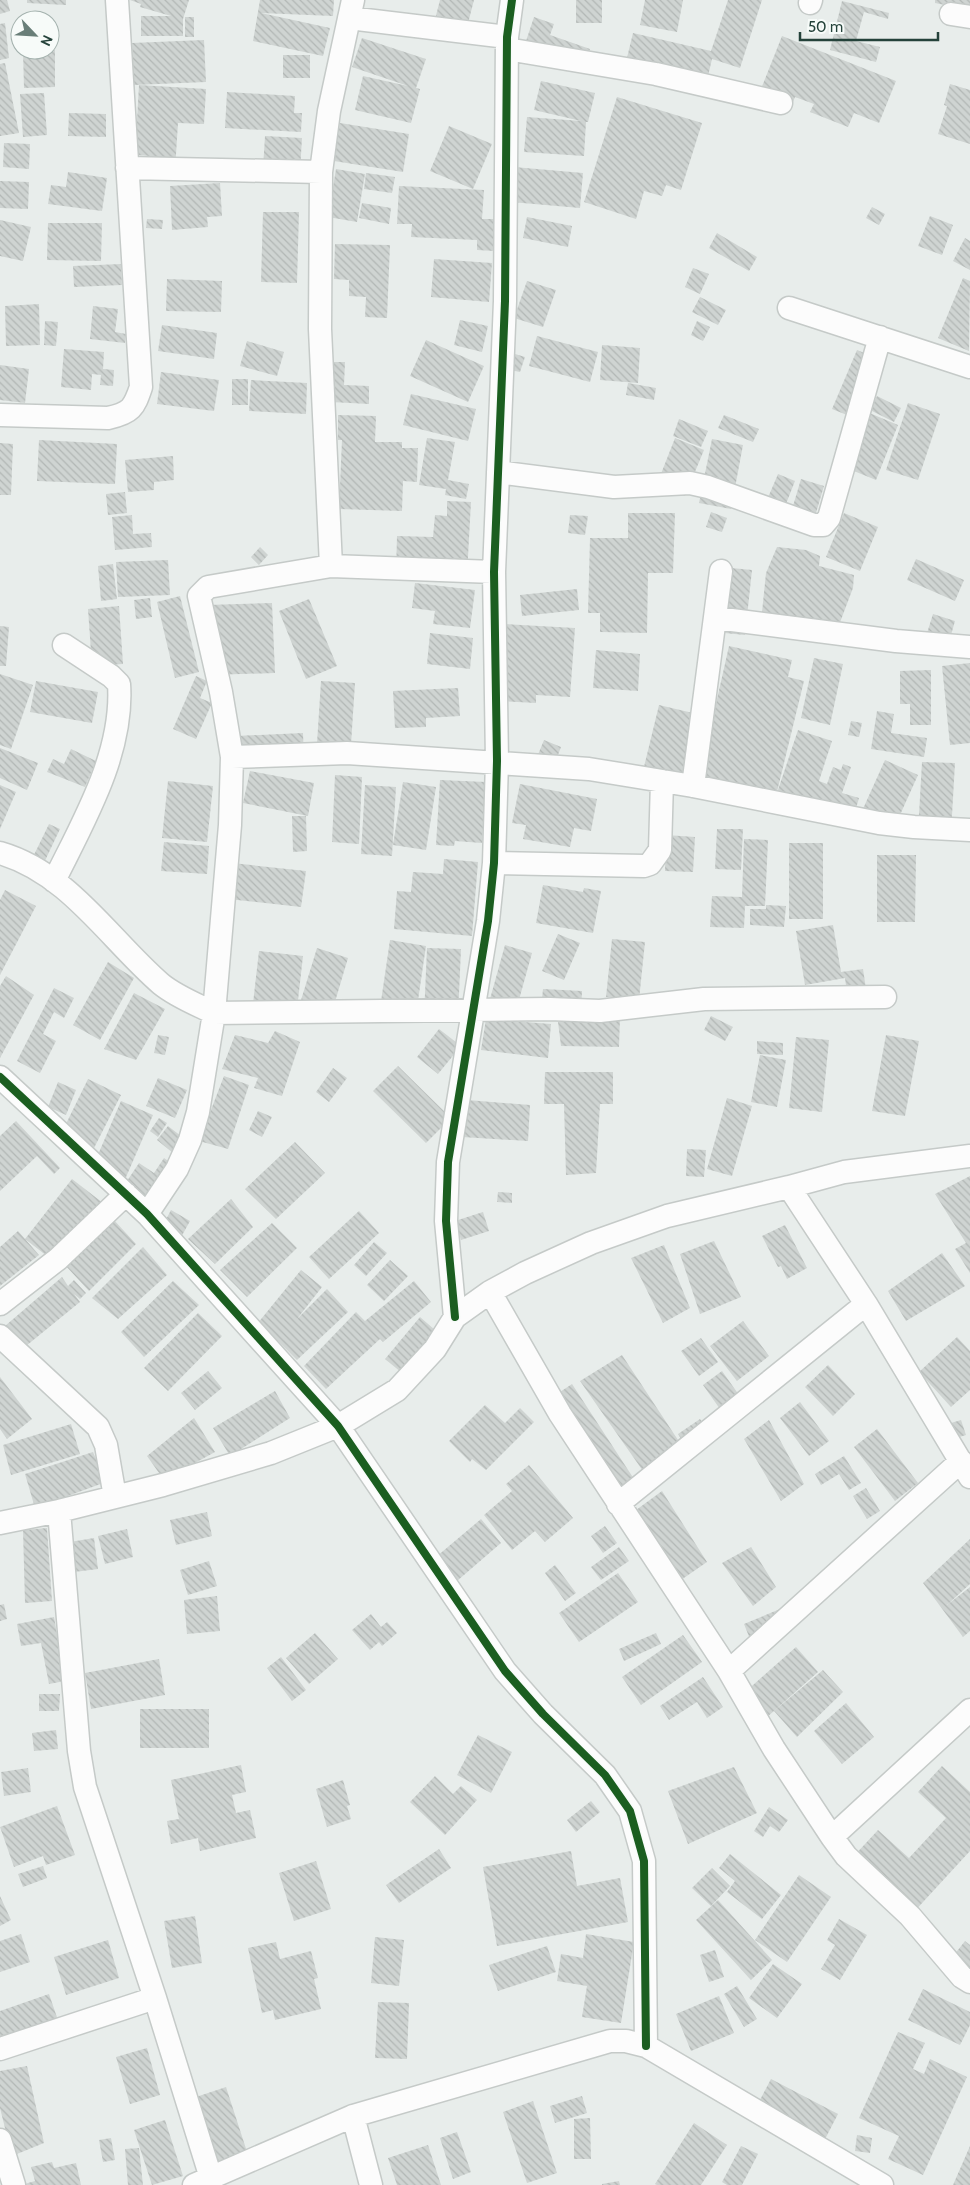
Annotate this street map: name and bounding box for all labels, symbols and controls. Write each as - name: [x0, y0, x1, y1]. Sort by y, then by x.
- north arrow: [10, 10, 60, 60]
- scale bar: [800, 10, 938, 42]
- text: 50 m: [808, 18, 843, 36]
- text: N: [37, 32, 57, 49]

